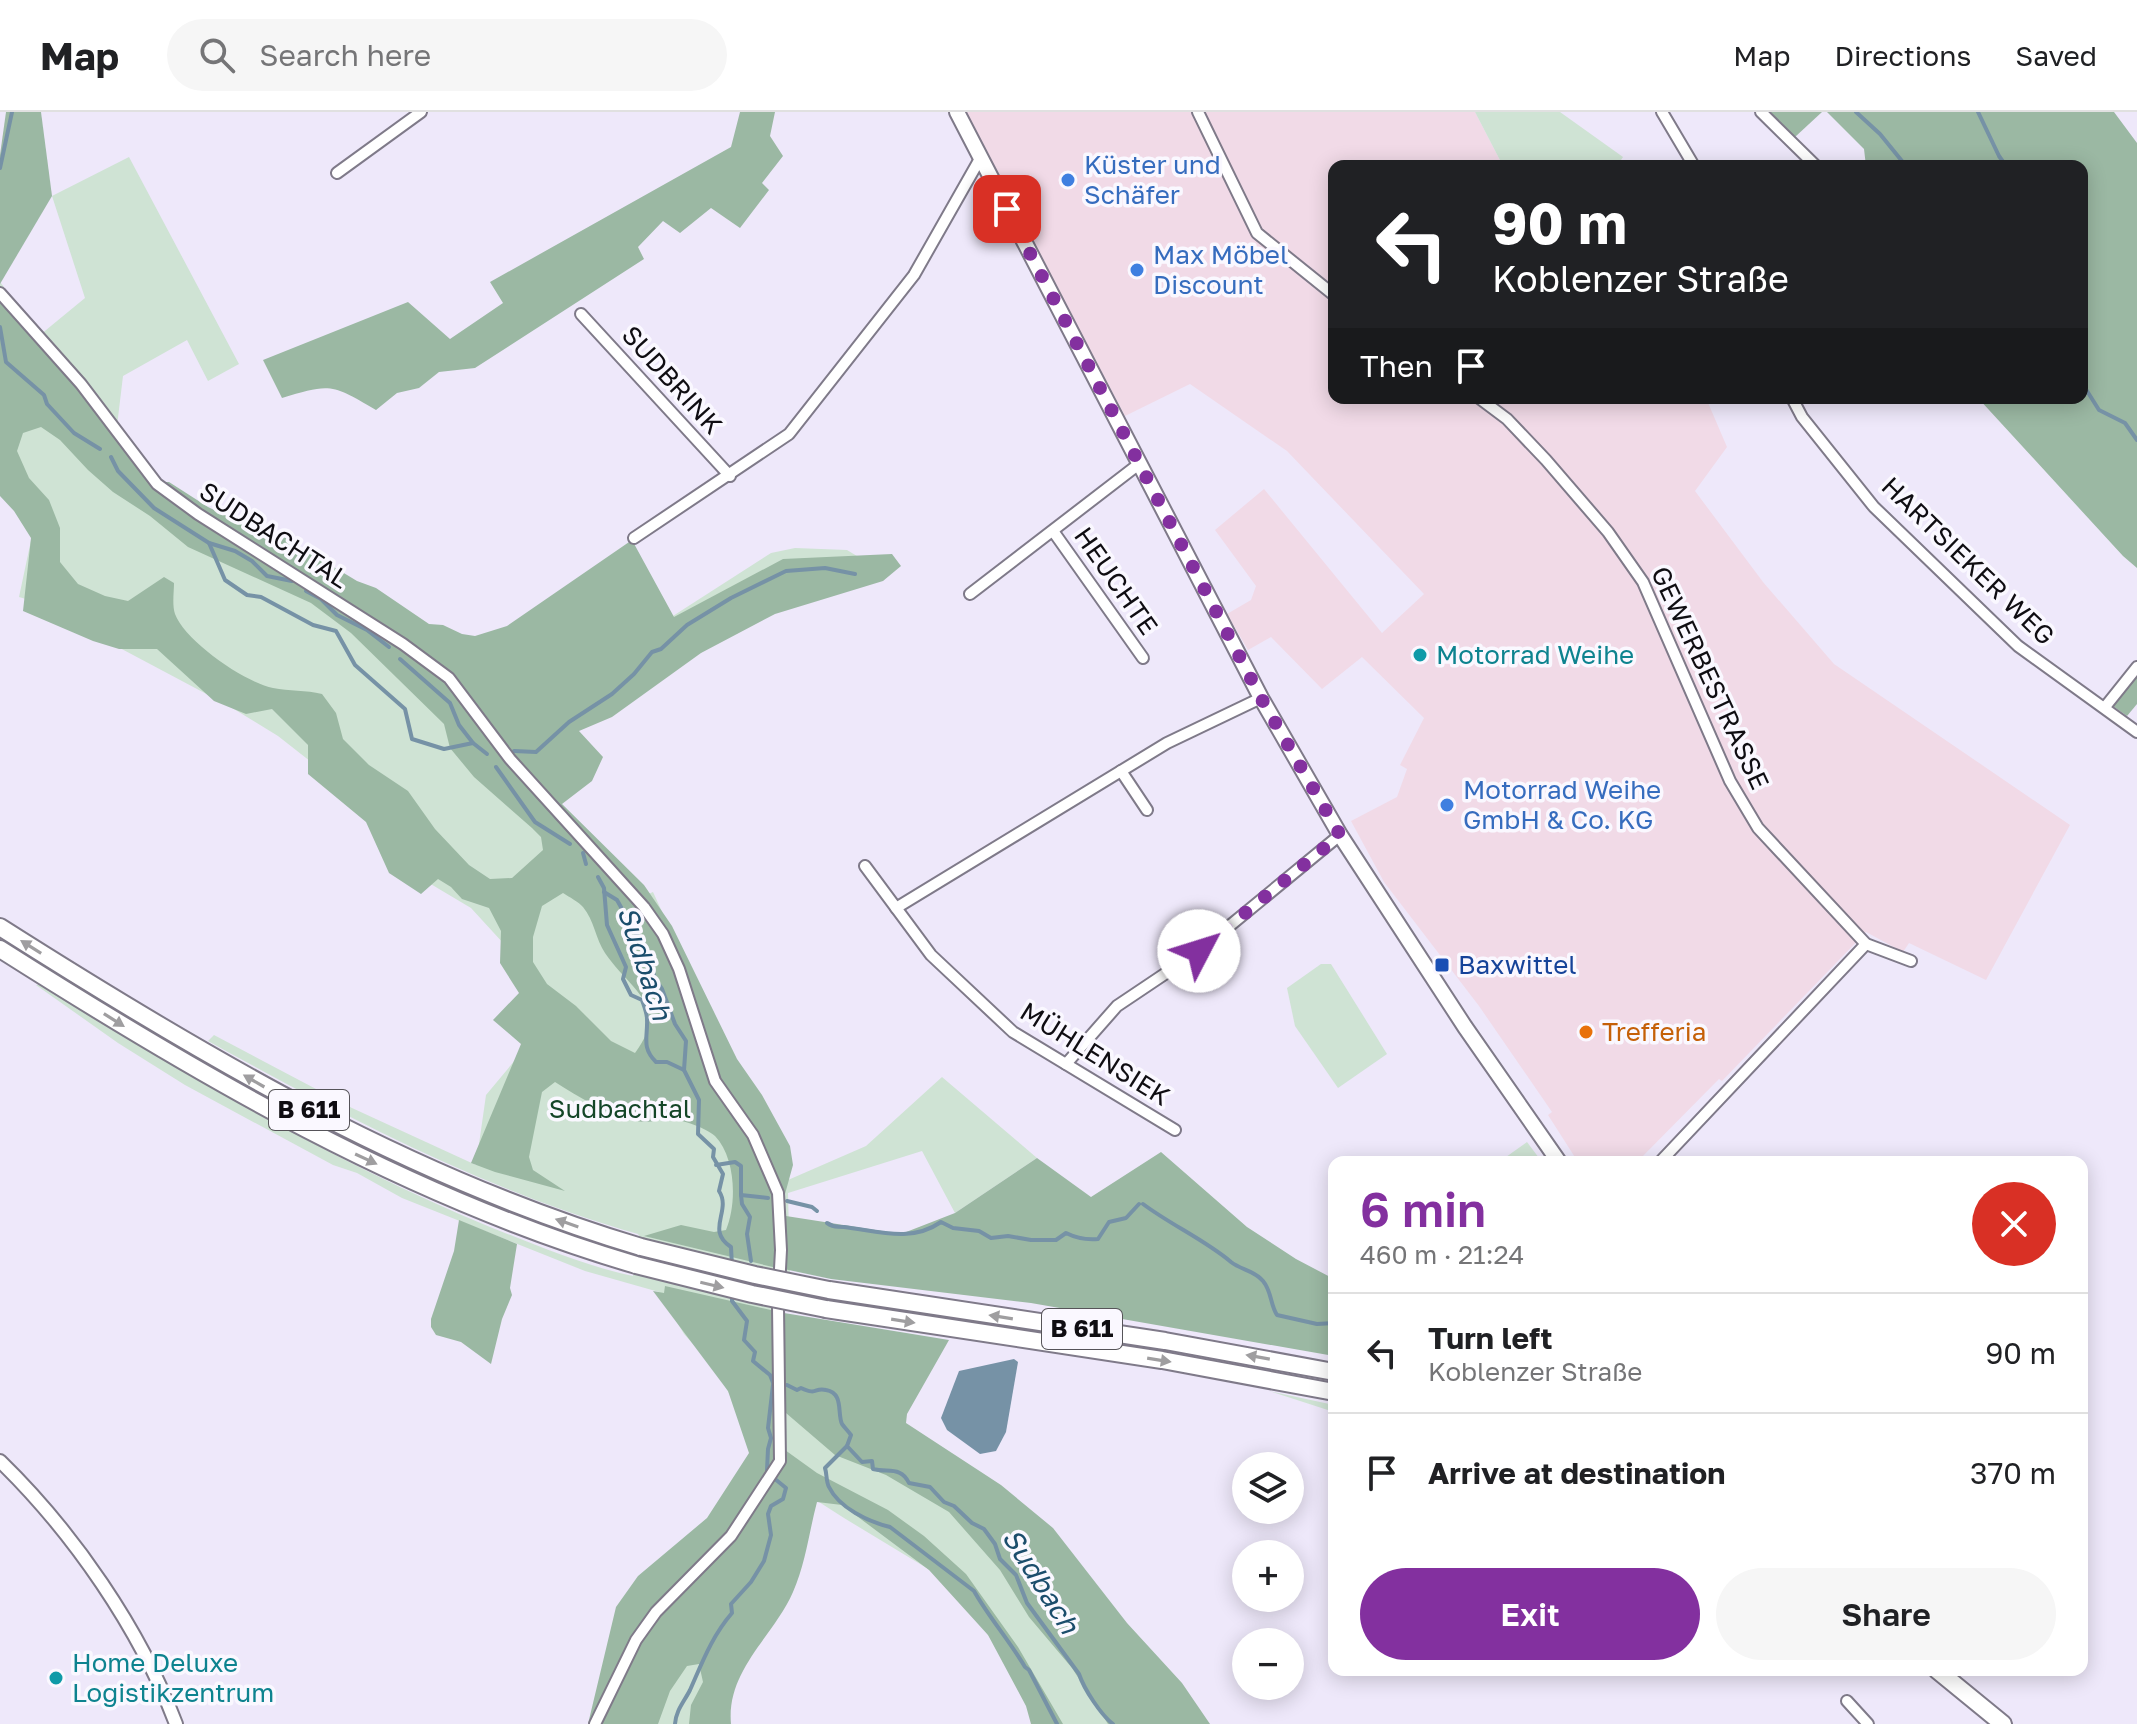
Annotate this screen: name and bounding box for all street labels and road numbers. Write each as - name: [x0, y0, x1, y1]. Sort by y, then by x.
- street label: SUDBRINK: [616, 319, 729, 440]
- street label: HARTSIEKER WEG: [1876, 470, 2061, 651]
- street label: SUDBACHTAL: [194, 475, 355, 594]
- street label: HEUCHTE: [1068, 521, 1165, 640]
- street label: GEWERBESTRASSE: [1645, 561, 1776, 794]
- street label: MÜHLENSIEK: [1015, 995, 1176, 1112]
- road number: B 611: [269, 1090, 349, 1130]
- road number: B 611: [1042, 1309, 1122, 1349]

